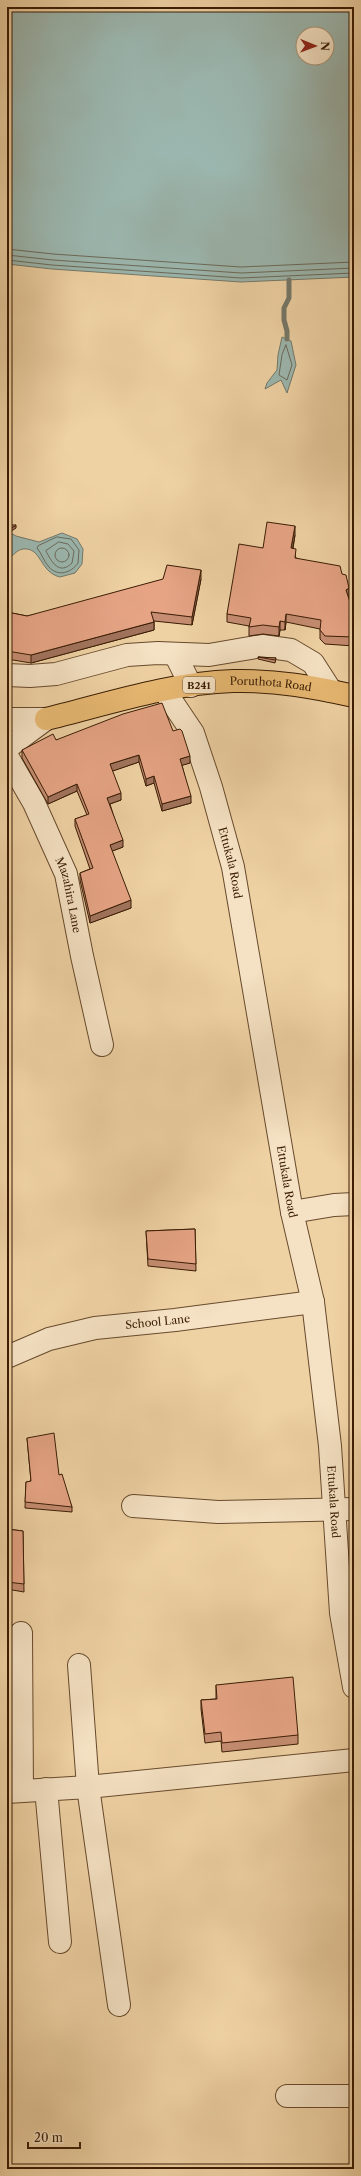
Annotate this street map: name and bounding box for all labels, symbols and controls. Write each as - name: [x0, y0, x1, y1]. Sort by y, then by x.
- north arrow: [295, 26, 335, 66]
- text: N: [318, 41, 332, 52]
- street label: Poruthota Road: [229, 674, 313, 694]
- road number: B241: [183, 677, 215, 693]
- street label: Ettukala Road: [215, 825, 245, 900]
- street label: Mazahira Lane: [52, 855, 84, 934]
- street label: Ettukala Road: [274, 1144, 300, 1220]
- street label: School Lane: [125, 1311, 191, 1332]
- street label: Ettukala Road: [324, 1465, 343, 1539]
- scale bar: [28, 2124, 80, 2150]
- text: 20 m: [34, 2130, 63, 2145]

